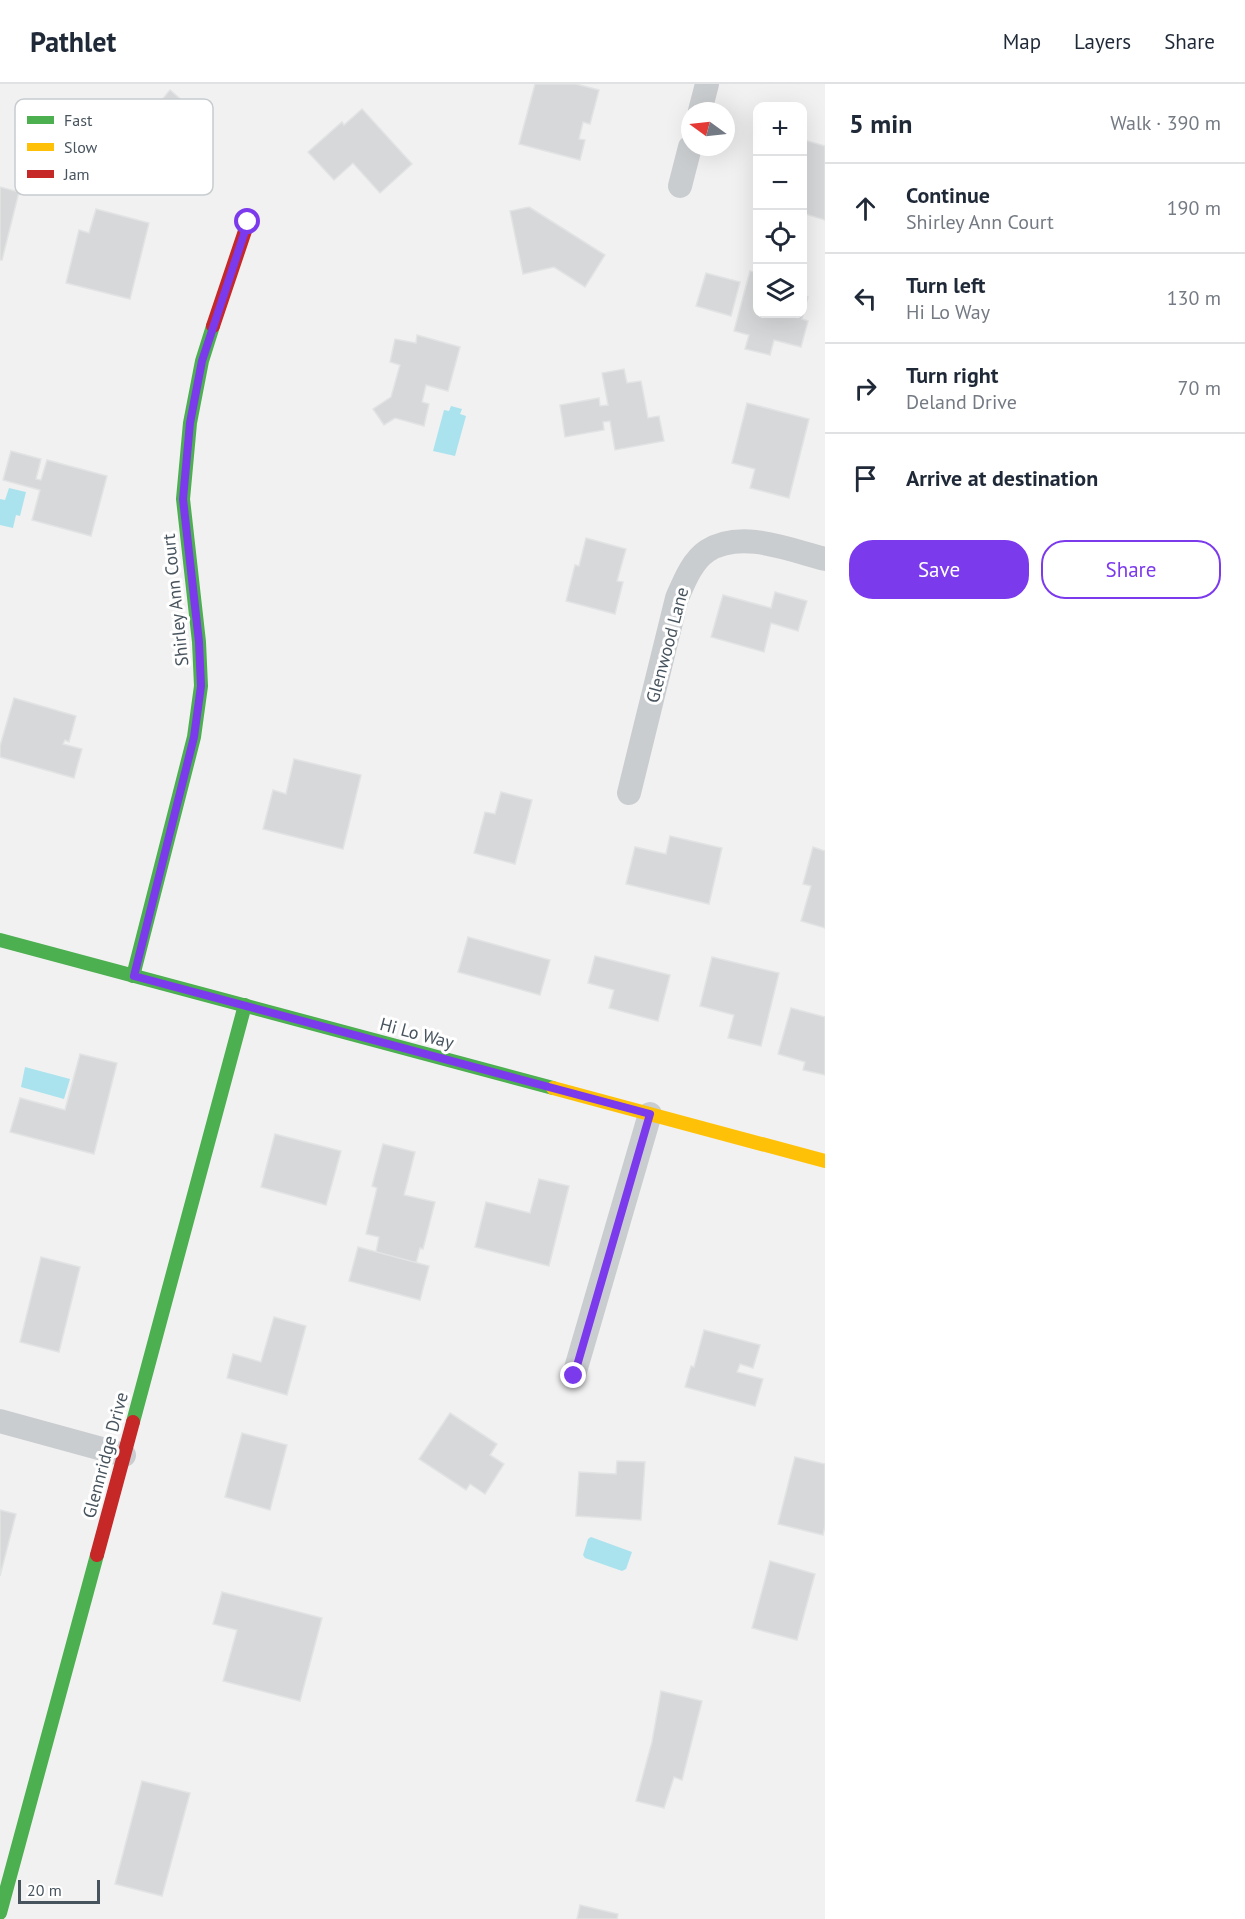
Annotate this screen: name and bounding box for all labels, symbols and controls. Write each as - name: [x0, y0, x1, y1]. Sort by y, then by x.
- text: Pathlet: [30, 23, 116, 60]
- text: Map: [1003, 28, 1041, 55]
- text: Layers: [1074, 28, 1131, 55]
- text: Share: [1164, 28, 1215, 55]
- legend: [15, 99, 213, 195]
- north arrow: [681, 102, 735, 156]
- map controls: [753, 102, 807, 318]
- button: +: [753, 102, 807, 156]
- text: 5 min: [849, 107, 912, 140]
- text: Fast: [64, 110, 93, 130]
- text: Walk · 390 m: [1110, 110, 1221, 136]
- text: Slow: [64, 137, 98, 157]
- button: −: [753, 156, 807, 210]
- text: Jam: [63, 164, 90, 184]
- text: Continue: [906, 181, 990, 209]
- icon: ahead: [849, 192, 882, 225]
- text: 190 m: [1167, 195, 1221, 221]
- route start: [234, 208, 260, 234]
- text: Shirley Ann Court: [906, 209, 1054, 235]
- button: locate: [753, 210, 807, 264]
- button: layers: [753, 264, 807, 318]
- text: Turn left: [906, 271, 986, 299]
- icon: left: [849, 282, 882, 315]
- text: 130 m: [1167, 285, 1221, 311]
- text: Hi Lo Way: [906, 299, 990, 325]
- text: Turn right: [906, 361, 998, 389]
- icon: right: [849, 372, 882, 405]
- text: 70 m: [1178, 375, 1221, 401]
- text: Deland Drive: [906, 389, 1017, 415]
- icon: arrive: [849, 462, 882, 495]
- text: Arrive at destination: [906, 464, 1098, 492]
- street label: Shirley Ann Court: [157, 533, 193, 667]
- button: Save: [849, 540, 1029, 599]
- button: Share: [1041, 540, 1221, 599]
- street label: Glenwood Lane: [640, 585, 694, 705]
- street label: Hi Lo Way: [378, 1012, 457, 1054]
- route end: [560, 1362, 586, 1388]
- street label: Glennridge Drive: [77, 1389, 133, 1521]
- scale bar: [18, 1877, 100, 1904]
- text: 20 m: [27, 1880, 62, 1900]

